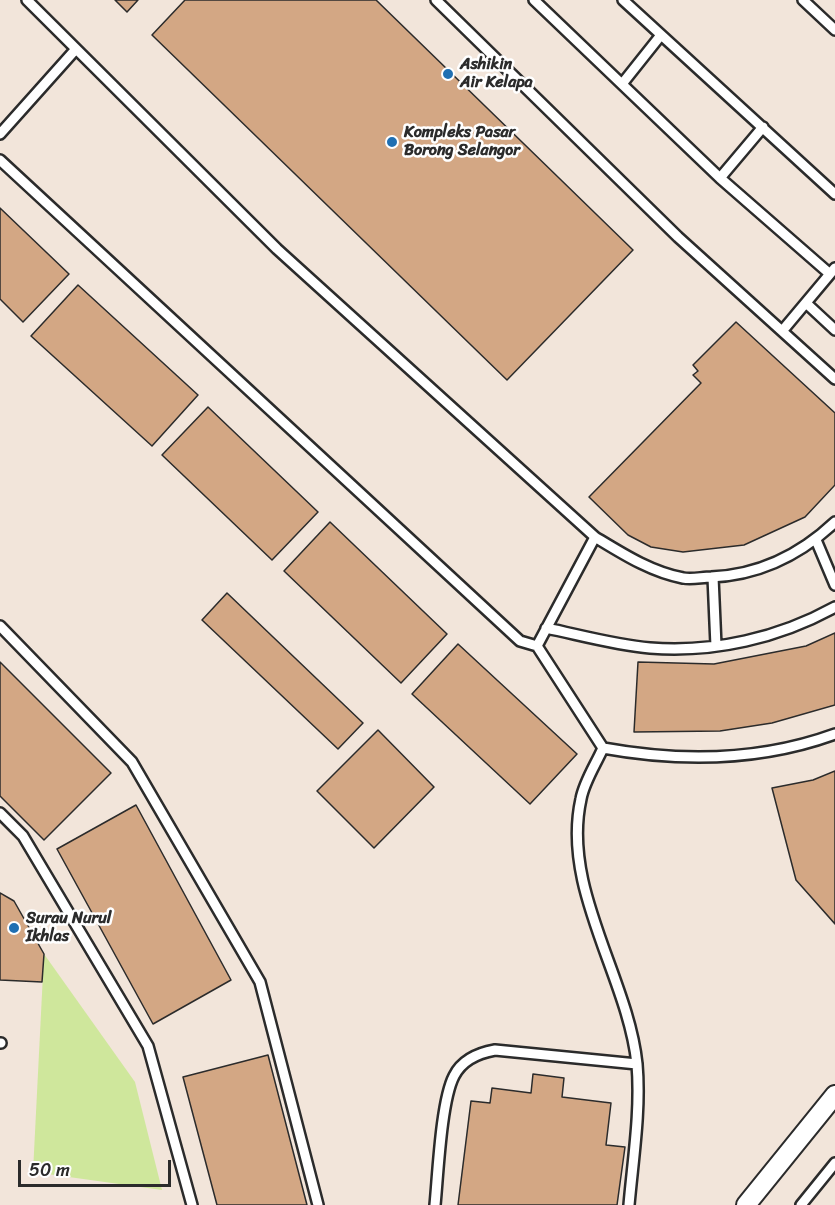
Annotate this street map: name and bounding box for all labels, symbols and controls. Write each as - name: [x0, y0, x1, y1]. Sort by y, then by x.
- place label: Ashikin Air Kelapa: [460, 55, 533, 93]
- marker: Ashikin Air Kelapa: [441, 67, 455, 81]
- place label: Kompleks Pasar Borong Selangor: [404, 123, 520, 161]
- marker: Kompleks Pasar Borong Selangor: [385, 135, 399, 149]
- place label: Surau Nurul Ikhlas: [26, 909, 111, 947]
- marker: Surau Nurul Ikhlas: [7, 921, 21, 935]
- scale bar: [21, 1148, 174, 1186]
- text: 50 m: [29, 1154, 70, 1186]

